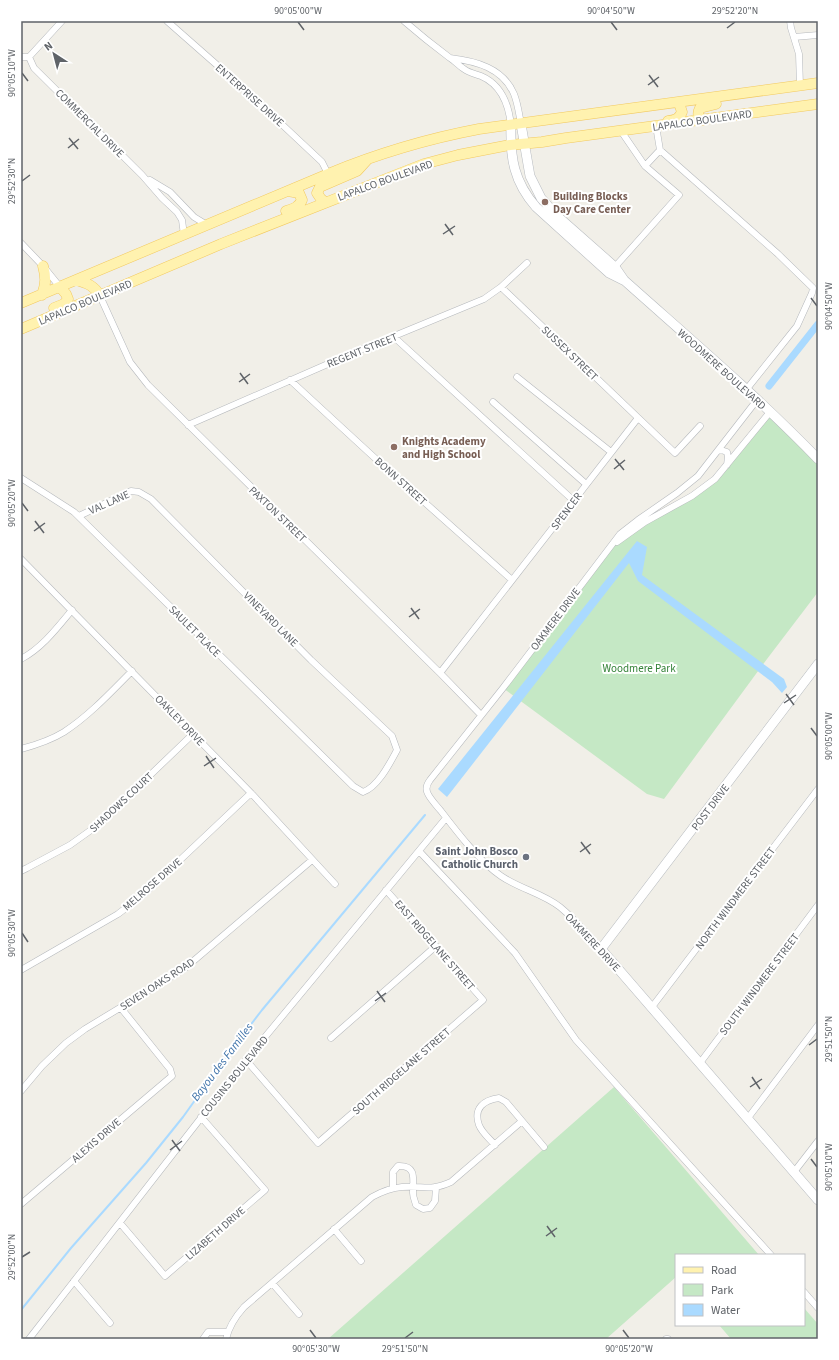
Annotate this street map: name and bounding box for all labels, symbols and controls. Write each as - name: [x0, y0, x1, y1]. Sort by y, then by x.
- text: 90°05'00"W: [274, 4, 322, 18]
- text: 90°04'50"W: [587, 4, 635, 18]
- text: 29°52'20"N: [712, 4, 758, 18]
- north arrow: [34, 34, 74, 74]
- text: N: [41, 38, 56, 55]
- text: 90°05'10"W: [5, 49, 19, 97]
- street label: ENTERPRISE DRIVE: [212, 61, 287, 130]
- street label: COMMERCIAL DRIVE: [52, 86, 127, 161]
- street label: LAPALCO BOULEVARD: [651, 106, 753, 135]
- street label: LAPALCO BOULEVARD: [336, 156, 435, 205]
- text: 29°52'30"N: [5, 158, 19, 204]
- place label: Building Blocks Day Care Center: [553, 189, 631, 217]
- marker: Building Blocks Day Care Center: [540, 197, 550, 207]
- street label: LAPALCO BOULEVARD: [36, 276, 134, 329]
- text: 90°04'50"W: [822, 282, 836, 330]
- street label: SUSSEX STREET: [538, 322, 601, 384]
- street label: WOODMERE BOULEVARD: [674, 325, 769, 413]
- street label: REGENT STREET: [325, 329, 400, 371]
- place label: Knights Academy and High School: [402, 434, 486, 462]
- marker: Knights Academy and High School: [389, 442, 399, 452]
- street label: BONN STREET: [371, 454, 430, 509]
- text: 90°05'20"W: [5, 479, 19, 527]
- street label: PAXTON STREET: [246, 483, 310, 546]
- street label: VAL LANE: [86, 487, 132, 518]
- street label: SPENCER: [547, 489, 585, 533]
- street label: OAKMERE DRIVE: [527, 585, 584, 654]
- street label: VINEYARD LANE: [240, 589, 302, 650]
- street label: SAULET PLACE: [165, 602, 224, 661]
- park label: Woodmere Park: [602, 661, 676, 676]
- street label: OAKLEY DRIVE: [151, 692, 208, 749]
- text: 90°05'00"W: [822, 712, 836, 760]
- street label: SHADOWS COURT: [86, 769, 157, 836]
- street label: POST DRIVE: [688, 781, 733, 834]
- place label: Saint John Bosco Catholic Church: [435, 844, 518, 872]
- street label: NORTH WINDMERE STREET: [692, 844, 779, 953]
- marker: Saint John Bosco Catholic Church: [521, 852, 531, 862]
- street label: MELROSE DRIVE: [120, 854, 185, 914]
- street label: EAST RIDGELANE STREET: [391, 897, 478, 994]
- text: 90°05'30"W: [5, 909, 19, 957]
- street label: OAKMERE DRIVE: [562, 910, 624, 975]
- street label: SOUTH WINDMERE STREET: [716, 930, 803, 1038]
- street label: SEVEN OAKS ROAD: [117, 955, 198, 1014]
- text: 29°51'50"N: [822, 1016, 836, 1062]
- water label: Bayou des Familles: [187, 1020, 258, 1105]
- street label: SOUTH RIDGELANE STREET: [349, 1024, 454, 1118]
- street label: COUSINS BOULEVARD: [197, 1032, 272, 1120]
- street label: ALEXIS DRIVE: [68, 1115, 124, 1166]
- text: 90°05'10"W: [822, 1143, 836, 1191]
- street label: LIZABETH DRIVE: [182, 1203, 249, 1264]
- text: 29°52'00"N: [5, 1234, 19, 1280]
- legend: [675, 1254, 805, 1326]
- text: Road: [711, 1262, 737, 1279]
- text: Park: [711, 1282, 733, 1299]
- text: Water: [711, 1302, 741, 1319]
- text: 90°05'30"W: [292, 1342, 340, 1356]
- text: 29°51'50"N: [382, 1342, 428, 1356]
- text: 90°05'20"W: [605, 1342, 653, 1356]

